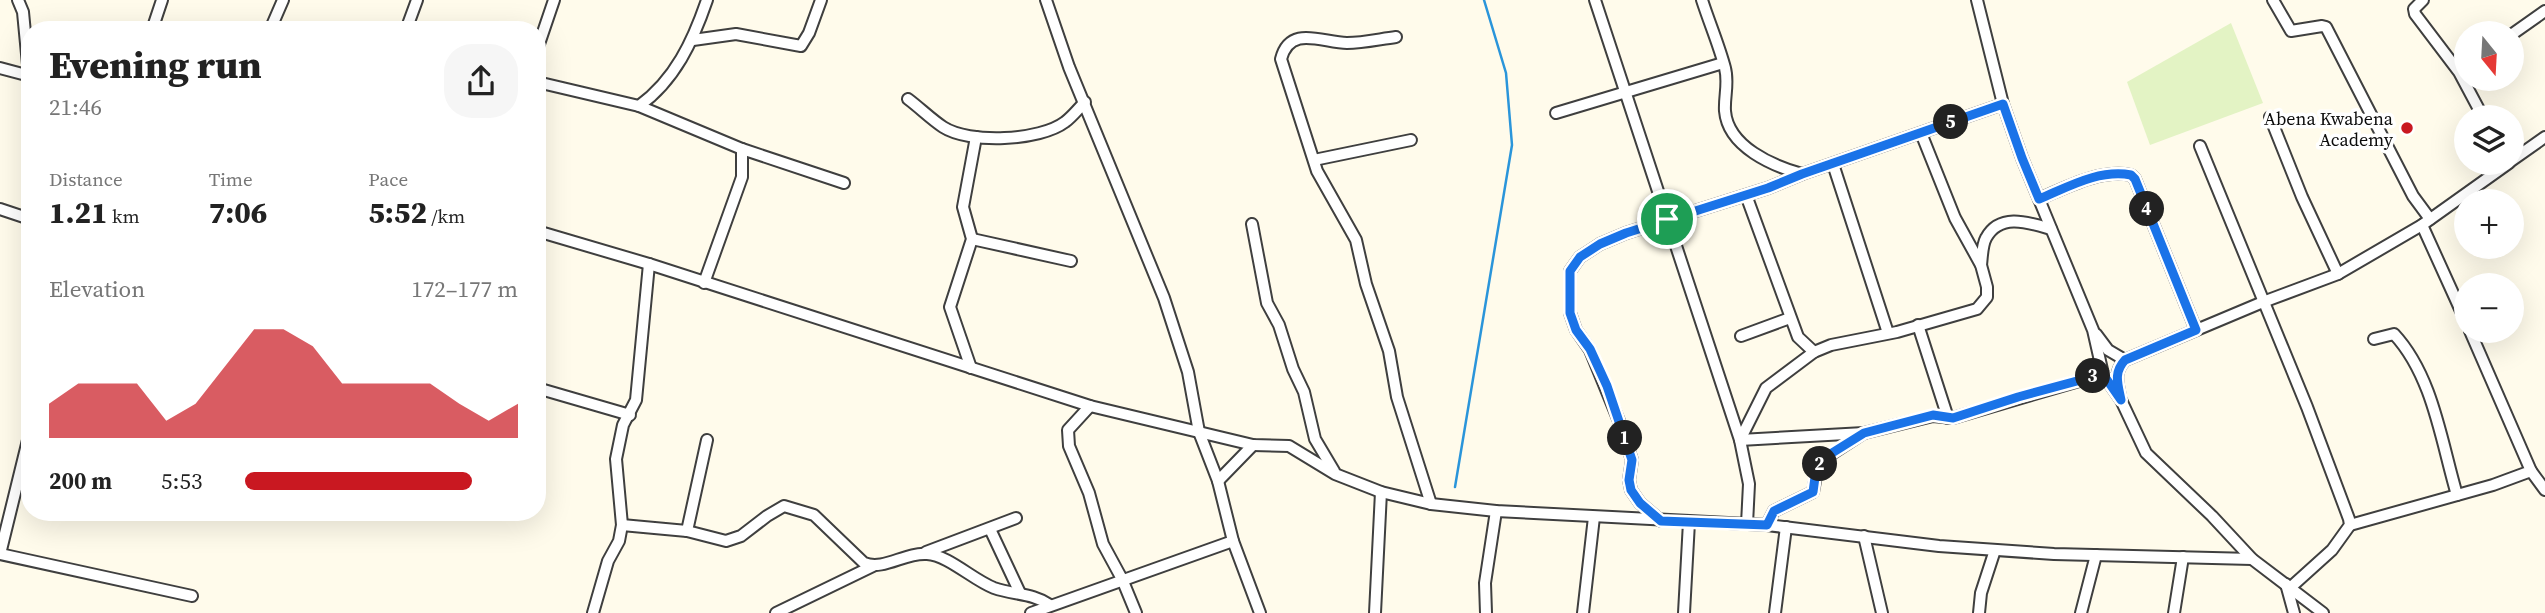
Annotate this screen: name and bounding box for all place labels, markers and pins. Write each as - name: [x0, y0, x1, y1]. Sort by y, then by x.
- pin: 5: [1934, 104, 1968, 140]
- place label: Abena Kwabena Academy: [2264, 106, 2394, 152]
- marker: Abena Kwabena Academy: [2399, 120, 2415, 136]
- pin: [1637, 189, 1697, 249]
- pin: 4: [2130, 192, 2164, 227]
- pin: 3: [2076, 358, 2110, 394]
- pin: 1: [1608, 420, 1642, 456]
- pin: 2: [1802, 447, 1838, 482]

